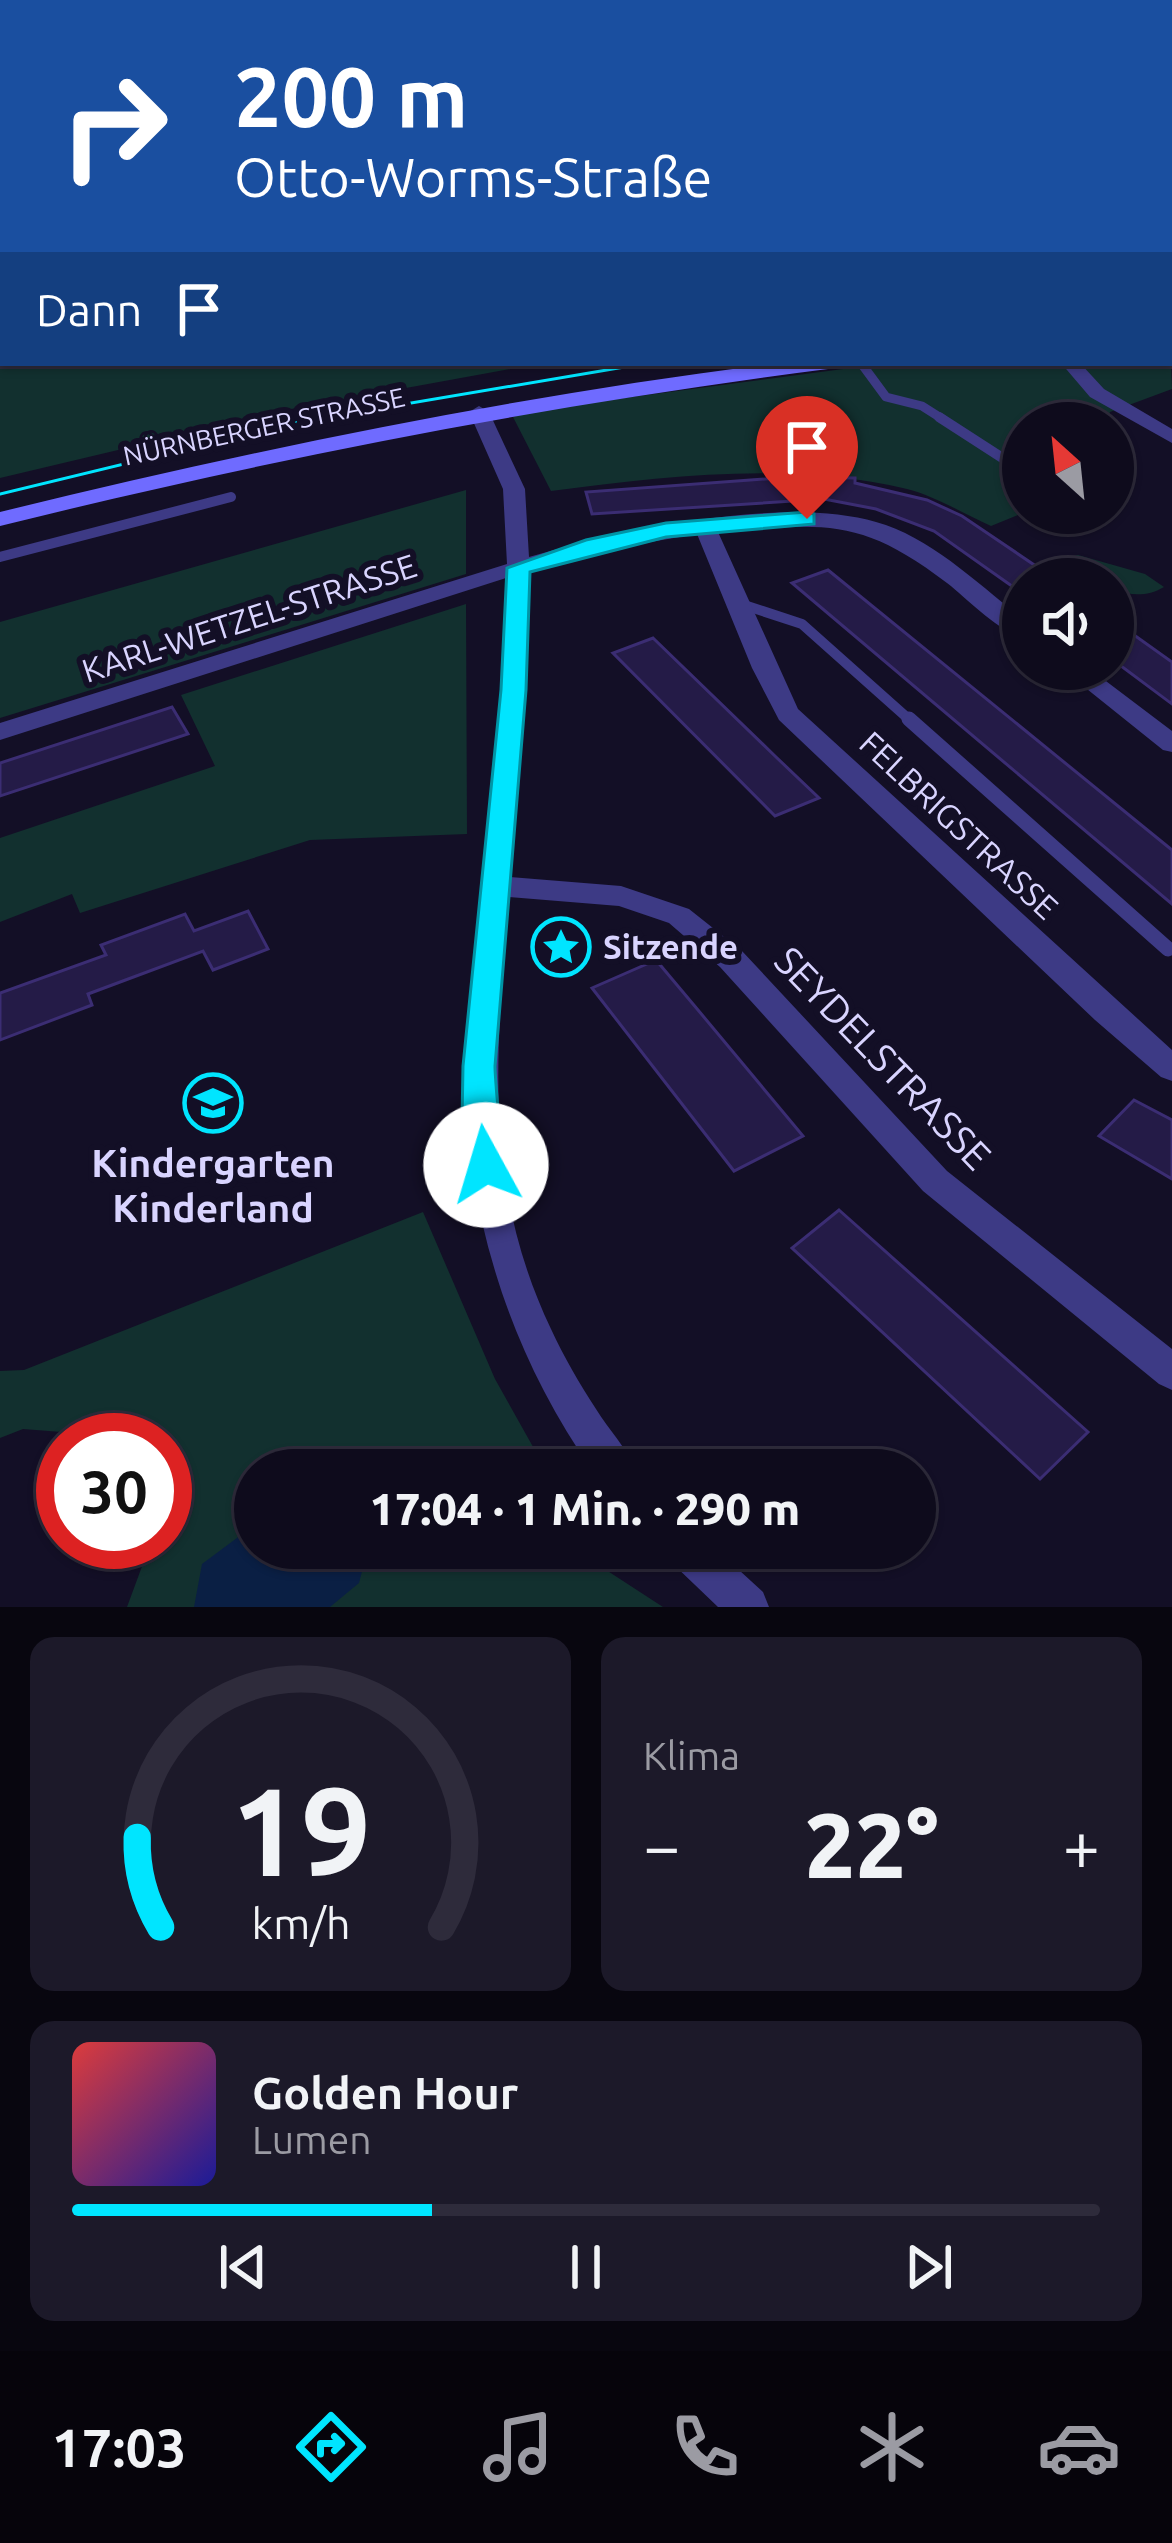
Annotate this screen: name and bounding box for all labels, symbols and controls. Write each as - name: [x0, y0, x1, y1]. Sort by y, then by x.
- icon: right: [36, 48, 192, 204]
- text: 200 m: [234, 49, 468, 143]
- text: Otto-Worms-Straße: [234, 147, 712, 207]
- icon: arrive: [166, 276, 232, 342]
- text: Dann: [36, 284, 142, 335]
- street label: NÜRNBERGER STRASSE: [120, 382, 407, 471]
- pin: [756, 396, 858, 519]
- north arrow: [1002, 402, 1134, 534]
- map controls: [1002, 402, 1134, 690]
- icon: arrive: [774, 414, 840, 480]
- street label: KARL-WETZEL-STRASSE: [77, 546, 421, 689]
- button: sound: [1002, 558, 1134, 690]
- street label: FELBRIGSTRASSE: [853, 724, 1066, 926]
- place icon: Sitzende: [530, 916, 592, 978]
- place label: Sitzende: [603, 928, 738, 965]
- street label: SEYDELSTRASSE: [767, 938, 1000, 1177]
- school or university icon: Kindergarten Kinderland: [182, 1072, 244, 1134]
- position arrow: [423, 1102, 549, 1228]
- place label: Kindergarten Kinderland: [91, 1141, 335, 1229]
- speed limit sign: 30: [36, 1413, 192, 1569]
- text: 17:04 · 1 Min. · 290 m: [370, 1483, 800, 1534]
- text: Klima: [643, 1734, 740, 1777]
- text: 19: [230, 1760, 371, 1900]
- text: 22°: [804, 1794, 939, 1895]
- text: −: [643, 1808, 680, 1882]
- text: +: [1063, 1808, 1100, 1882]
- text: km/h: [251, 1899, 350, 1947]
- text: Golden Hour: [252, 2067, 518, 2118]
- text: Lumen: [252, 2118, 372, 2161]
- icon: previous: [210, 2234, 276, 2300]
- icon: pause: [553, 2234, 619, 2300]
- icon: next: [896, 2234, 962, 2300]
- icon: directions: [289, 2405, 373, 2489]
- icon: music: [476, 2405, 560, 2489]
- icon: phone: [663, 2405, 747, 2489]
- icon: climate: [850, 2405, 934, 2489]
- icon: car: [1037, 2405, 1121, 2489]
- text: 17:03: [51, 2417, 187, 2477]

